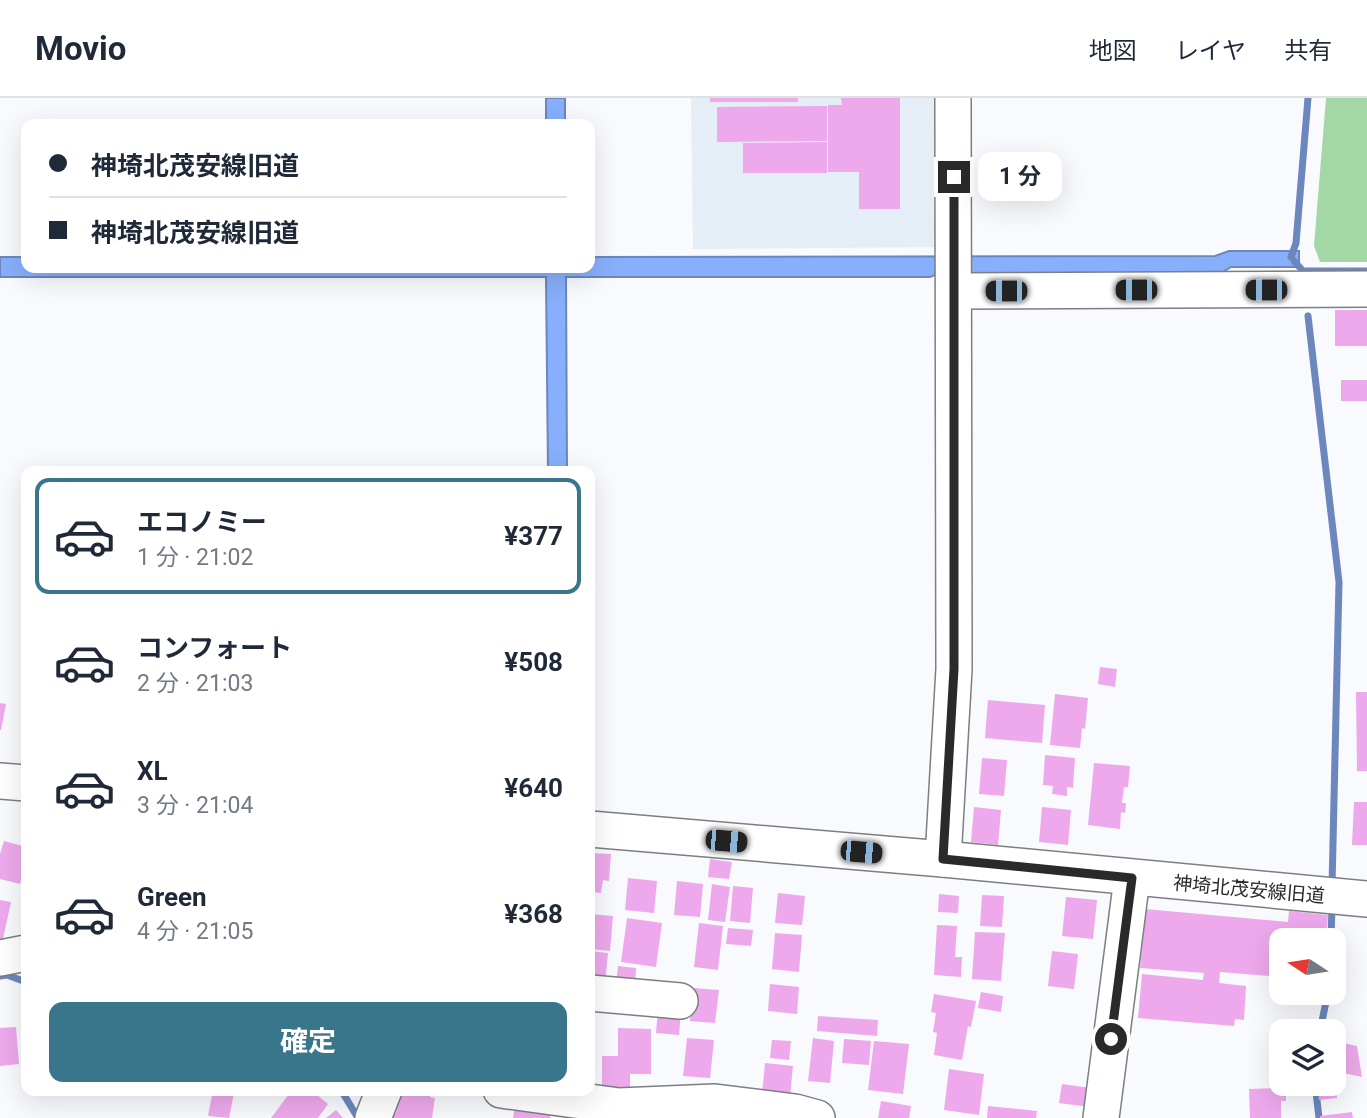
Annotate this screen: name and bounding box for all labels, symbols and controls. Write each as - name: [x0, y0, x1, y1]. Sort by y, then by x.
- text: Movio: [35, 29, 126, 68]
- text: 地図: [1089, 37, 1137, 65]
- text: レイヤ: [1175, 37, 1246, 65]
- text: 共有: [1284, 37, 1332, 65]
- text: 神埼北茂安線旧道: [91, 151, 299, 181]
- callout: 1 分: [978, 153, 1062, 202]
- route end: [938, 161, 970, 193]
- text: 1 分: [999, 163, 1041, 190]
- text: 神埼北茂安線旧道: [91, 218, 299, 248]
- car: [1116, 280, 1158, 301]
- car: [1246, 280, 1288, 301]
- car: [986, 281, 1028, 302]
- icon: car: [53, 505, 116, 568]
- text: エコノミー: [137, 507, 267, 537]
- text: ¥377: [504, 521, 563, 551]
- text: 1 分 · 21:02: [137, 544, 253, 571]
- icon: car: [53, 631, 116, 694]
- text: コンフォート: [137, 633, 292, 663]
- text: ¥508: [504, 647, 563, 677]
- text: 2 分 · 21:03: [137, 670, 253, 697]
- text: XL: [137, 756, 168, 786]
- icon: car: [53, 757, 116, 820]
- text: ¥640: [504, 773, 563, 803]
- text: 3 分 · 21:04: [137, 792, 253, 819]
- car: [705, 829, 748, 853]
- car: [840, 840, 883, 864]
- street label: 神埼北茂安線旧道: [1172, 871, 1326, 908]
- text: Green: [137, 882, 207, 912]
- icon: car: [53, 883, 116, 946]
- text: ¥368: [504, 899, 563, 929]
- text: 4 分 · 21:05: [137, 918, 253, 945]
- north arrow: [1269, 928, 1346, 1004]
- map controls: [1269, 928, 1346, 1096]
- button: 確定: [49, 1002, 567, 1082]
- button: layers: [1269, 1019, 1346, 1096]
- route start: [1095, 1023, 1127, 1055]

